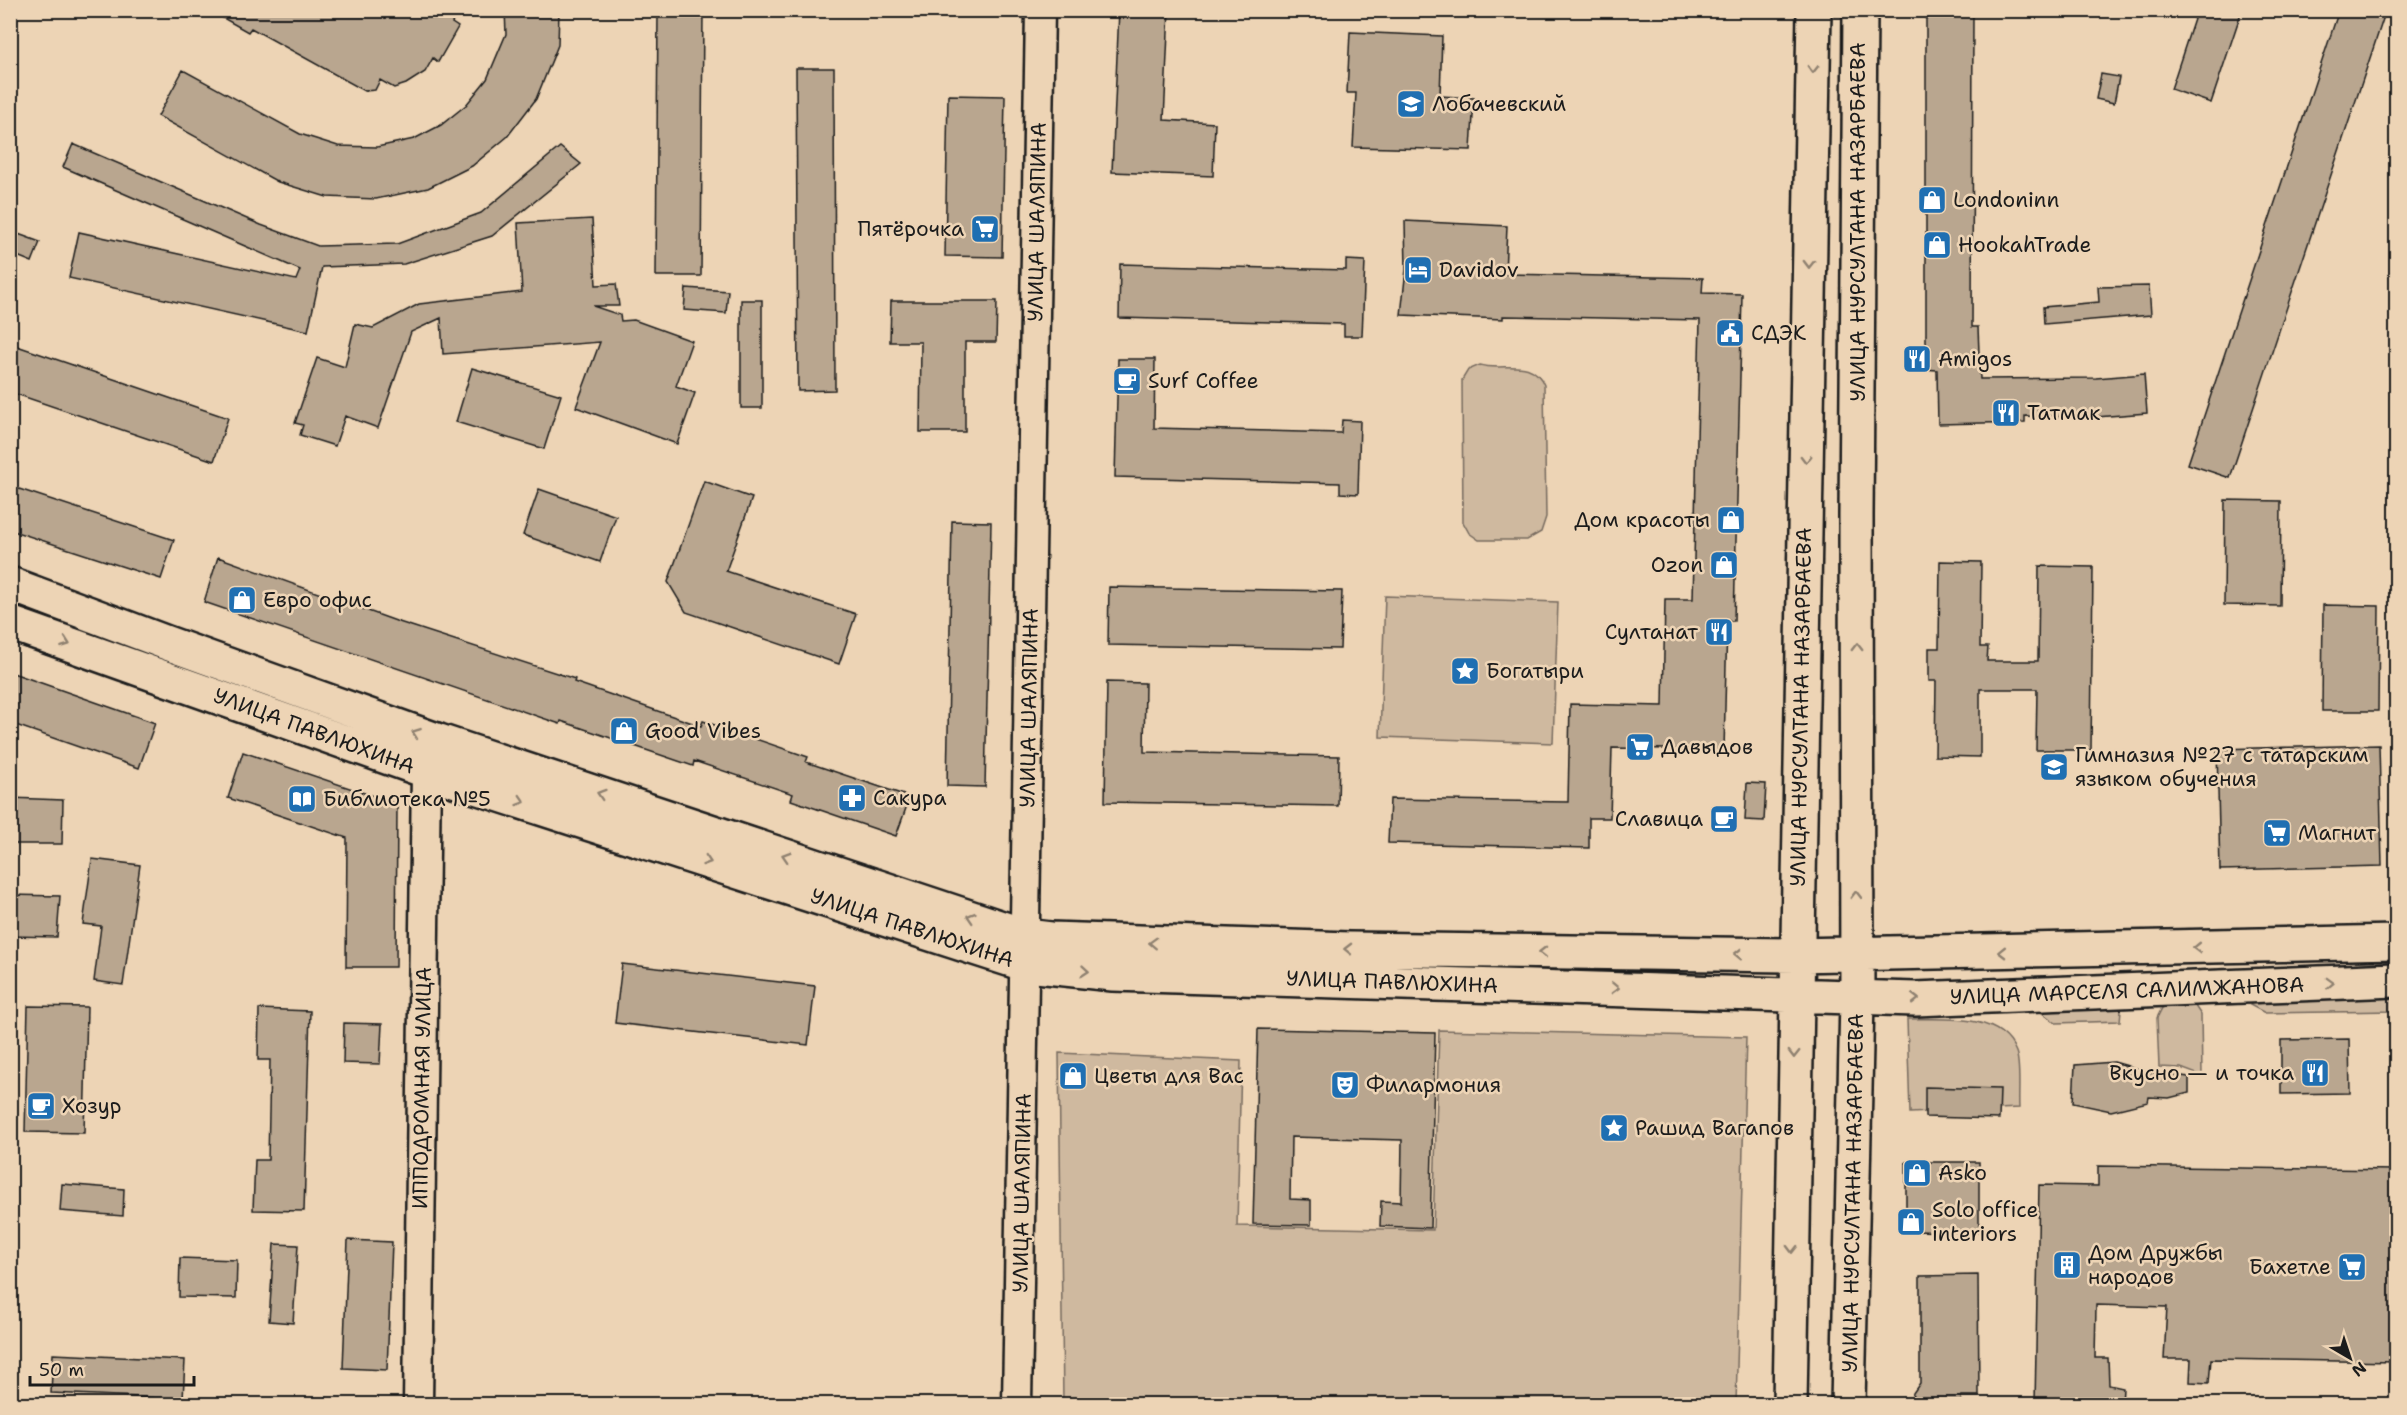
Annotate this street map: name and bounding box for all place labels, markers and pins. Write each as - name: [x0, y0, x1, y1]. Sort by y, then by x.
- school or university icon: Лобачевский: [1395, 88, 1427, 120]
- place label: Лобачевский: [1432, 90, 1567, 118]
- shop icon: Londoninn: [1916, 184, 1948, 216]
- place label: Londoninn: [1953, 186, 2059, 214]
- supermarket icon: Пятёрочка: [969, 213, 1001, 245]
- place label: Пятёрочка: [858, 215, 964, 243]
- shop icon: HookahTrade: [1921, 229, 1953, 261]
- place label: HookahTrade: [1958, 231, 2091, 259]
- hotel icon: Davidov: [1402, 254, 1434, 286]
- place label: Davidov: [1439, 256, 1519, 284]
- public building icon: СДЭК: [1714, 317, 1746, 349]
- place label: СДЭК: [1751, 319, 1807, 347]
- restaurant icon: Amigos: [1901, 343, 1933, 375]
- place label: Amigos: [1938, 345, 2012, 373]
- cafe icon: Surf Coffee: [1111, 365, 1143, 397]
- place label: Surf Coffee: [1148, 367, 1259, 395]
- restaurant icon: Татмак: [1990, 397, 2022, 429]
- place label: Татмак: [2027, 399, 2100, 427]
- shop icon: Дом красоты: [1715, 504, 1747, 536]
- place label: Дом красоты: [1574, 506, 1710, 534]
- shop icon: Ozon: [1708, 549, 1740, 581]
- place label: Ozon: [1651, 551, 1703, 579]
- shop icon: Евро офис: [226, 584, 258, 616]
- place label: Евро офис: [263, 586, 372, 614]
- restaurant icon: Султанат: [1703, 616, 1735, 648]
- place label: Султанат: [1605, 618, 1698, 646]
- place icon: Богатыри: [1449, 655, 1481, 687]
- place label: Богатыри: [1486, 657, 1584, 685]
- shop icon: Good Vibes: [608, 715, 640, 747]
- place label: Good Vibes: [645, 717, 761, 745]
- supermarket icon: Давыдов: [1624, 731, 1656, 763]
- place label: Давыдов: [1661, 733, 1753, 761]
- place label: Гимназия №27 с татарским языком обучения: [2075, 741, 2368, 793]
- school or university icon: Гимназия №27 с татарским языком обучения: [2038, 751, 2070, 783]
- pharmacy icon: Сакура: [836, 782, 868, 814]
- library icon: Библиотека №5: [286, 783, 318, 815]
- place label: Сакура: [873, 784, 947, 812]
- place label: Библиотека №5: [323, 785, 491, 813]
- cafe icon: Славица: [1708, 803, 1740, 835]
- place label: Славица: [1615, 805, 1703, 833]
- supermarket icon: Магнит: [2261, 817, 2293, 849]
- place label: Магнит: [2298, 819, 2377, 847]
- restaurant icon: Вкусно — и точка: [2299, 1057, 2331, 1089]
- place label: Вкусно — и точка: [2109, 1059, 2294, 1087]
- shop icon: Цветы для Вас: [1057, 1060, 1089, 1092]
- place label: Цветы для Вас: [1094, 1062, 1244, 1090]
- theatre icon: Филармония: [1329, 1069, 1361, 1101]
- place label: Филармония: [1366, 1071, 1501, 1099]
- cafe icon: Хозур: [25, 1090, 57, 1122]
- place label: Хозур: [62, 1092, 122, 1120]
- place icon: Рашид Вагапов: [1598, 1112, 1630, 1144]
- place label: Рашид Вагапов: [1635, 1114, 1794, 1142]
- shop icon: Asko: [1901, 1157, 1933, 1189]
- place label: Asko: [1938, 1159, 1987, 1187]
- place label: Solo office interiors: [1932, 1196, 2038, 1248]
- shop icon: Solo office interiors: [1895, 1206, 1927, 1238]
- place label: Дом Дружбы народов: [2088, 1239, 2223, 1291]
- building icon: Дом Дружбы народов: [2051, 1249, 2083, 1281]
- supermarket icon: Бахетле: [2336, 1251, 2368, 1283]
- place label: Бахетле: [2249, 1253, 2331, 1281]

